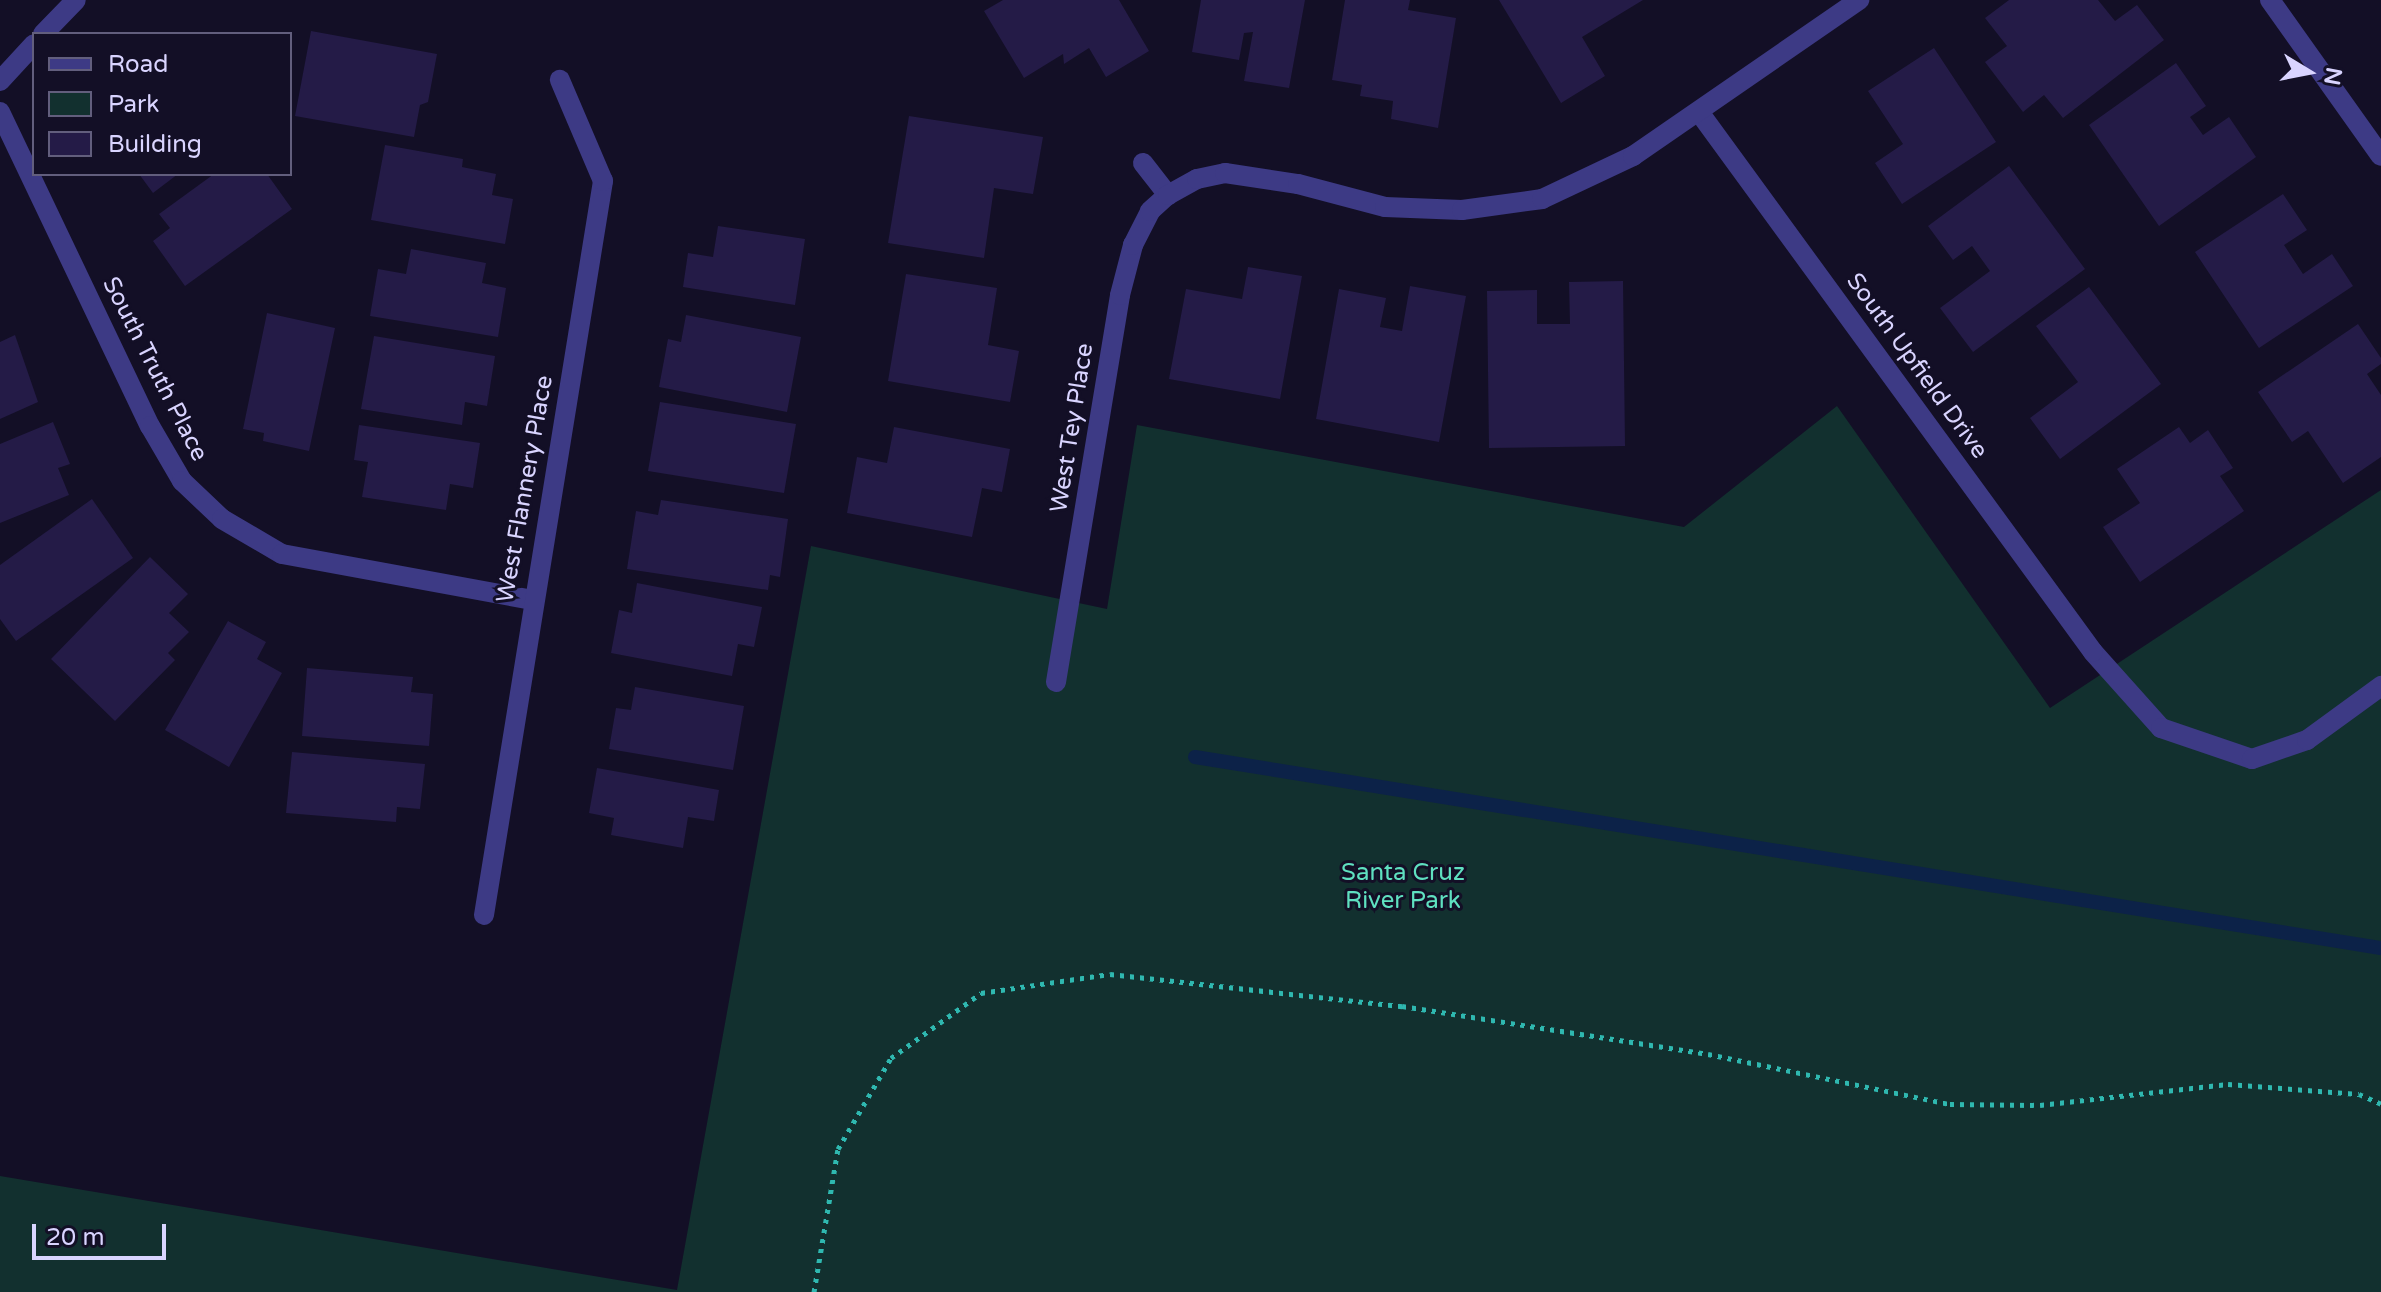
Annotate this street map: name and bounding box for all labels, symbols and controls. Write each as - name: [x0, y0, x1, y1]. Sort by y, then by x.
- legend: [32, 32, 292, 176]
- north arrow: [2269, 32, 2349, 112]
- text: Road: [108, 50, 168, 79]
- text: N: [2318, 65, 2347, 87]
- text: Park: [108, 90, 159, 119]
- text: Building: [108, 130, 202, 159]
- street label: South Upfield Drive: [1840, 268, 1994, 464]
- street label: South Truth Place: [96, 272, 214, 466]
- street label: West Tey Place: [1044, 341, 1100, 515]
- street label: West Flannery Place: [491, 373, 559, 605]
- park label: Santa Cruz River Park: [1341, 859, 1465, 915]
- scale bar: [36, 1208, 170, 1258]
- text: 20 m: [46, 1223, 104, 1252]

